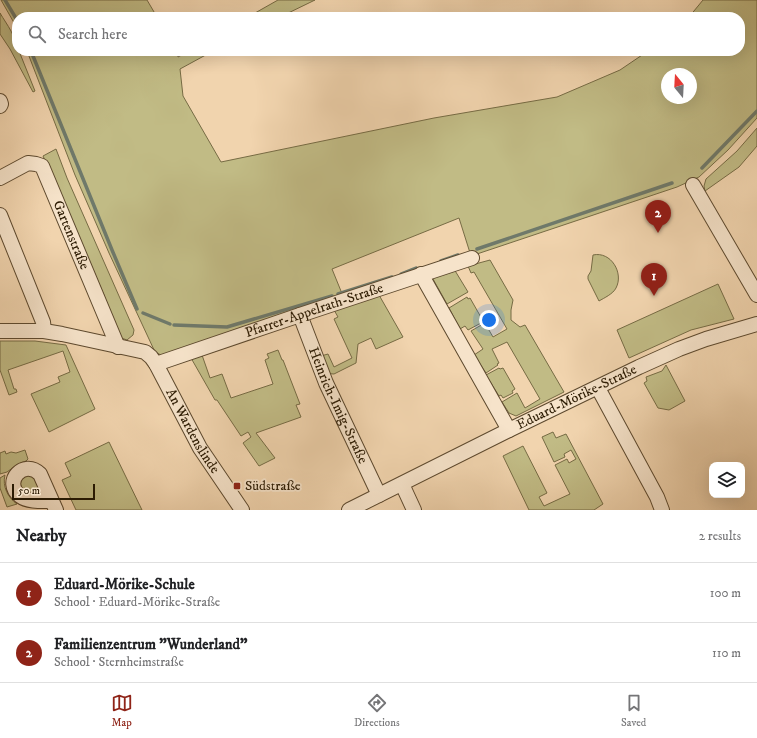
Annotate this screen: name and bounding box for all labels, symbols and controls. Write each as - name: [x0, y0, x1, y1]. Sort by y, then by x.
- search box: [12, 12, 745, 56]
- icon: search: [26, 23, 48, 45]
- text: Search here: [58, 25, 127, 44]
- north arrow: [661, 68, 697, 104]
- street label: Gartenstraße: [49, 198, 94, 272]
- pin: 2: [645, 200, 671, 233]
- pin: 1: [641, 263, 667, 296]
- street label: Pfarrer-Appelrath-Straße: [243, 279, 386, 342]
- your location: [479, 310, 499, 330]
- street label: Heinrich-Imig-Straße: [304, 345, 372, 467]
- street label: Eduard-Mörike-Straße: [514, 360, 640, 434]
- street label: An Wardenslinde: [161, 385, 224, 477]
- map controls: [709, 462, 745, 498]
- button: layers: [709, 462, 745, 498]
- place label: Südstraße: [245, 477, 301, 495]
- marker: Südstraße: [232, 481, 242, 491]
- scale bar: [12, 482, 95, 501]
- text: 50 m: [18, 484, 40, 498]
- text: Nearby: [16, 525, 66, 547]
- text: 2 results: [699, 528, 741, 544]
- text: Eduard-Mörike-Schule: [54, 575, 195, 594]
- text: 1: [27, 585, 31, 601]
- text: 100 m: [710, 585, 741, 601]
- text: School · Eduard-Mörike-Straße: [54, 594, 220, 610]
- text: Familienzentrum "Wunderland": [54, 635, 248, 654]
- text: 2: [26, 645, 32, 661]
- text: 110 m: [712, 645, 741, 661]
- text: School · Sternheimstraße: [54, 654, 184, 670]
- tab: Map: [111, 692, 133, 730]
- tab: Directions: [354, 692, 400, 730]
- tab: Saved: [621, 692, 646, 730]

